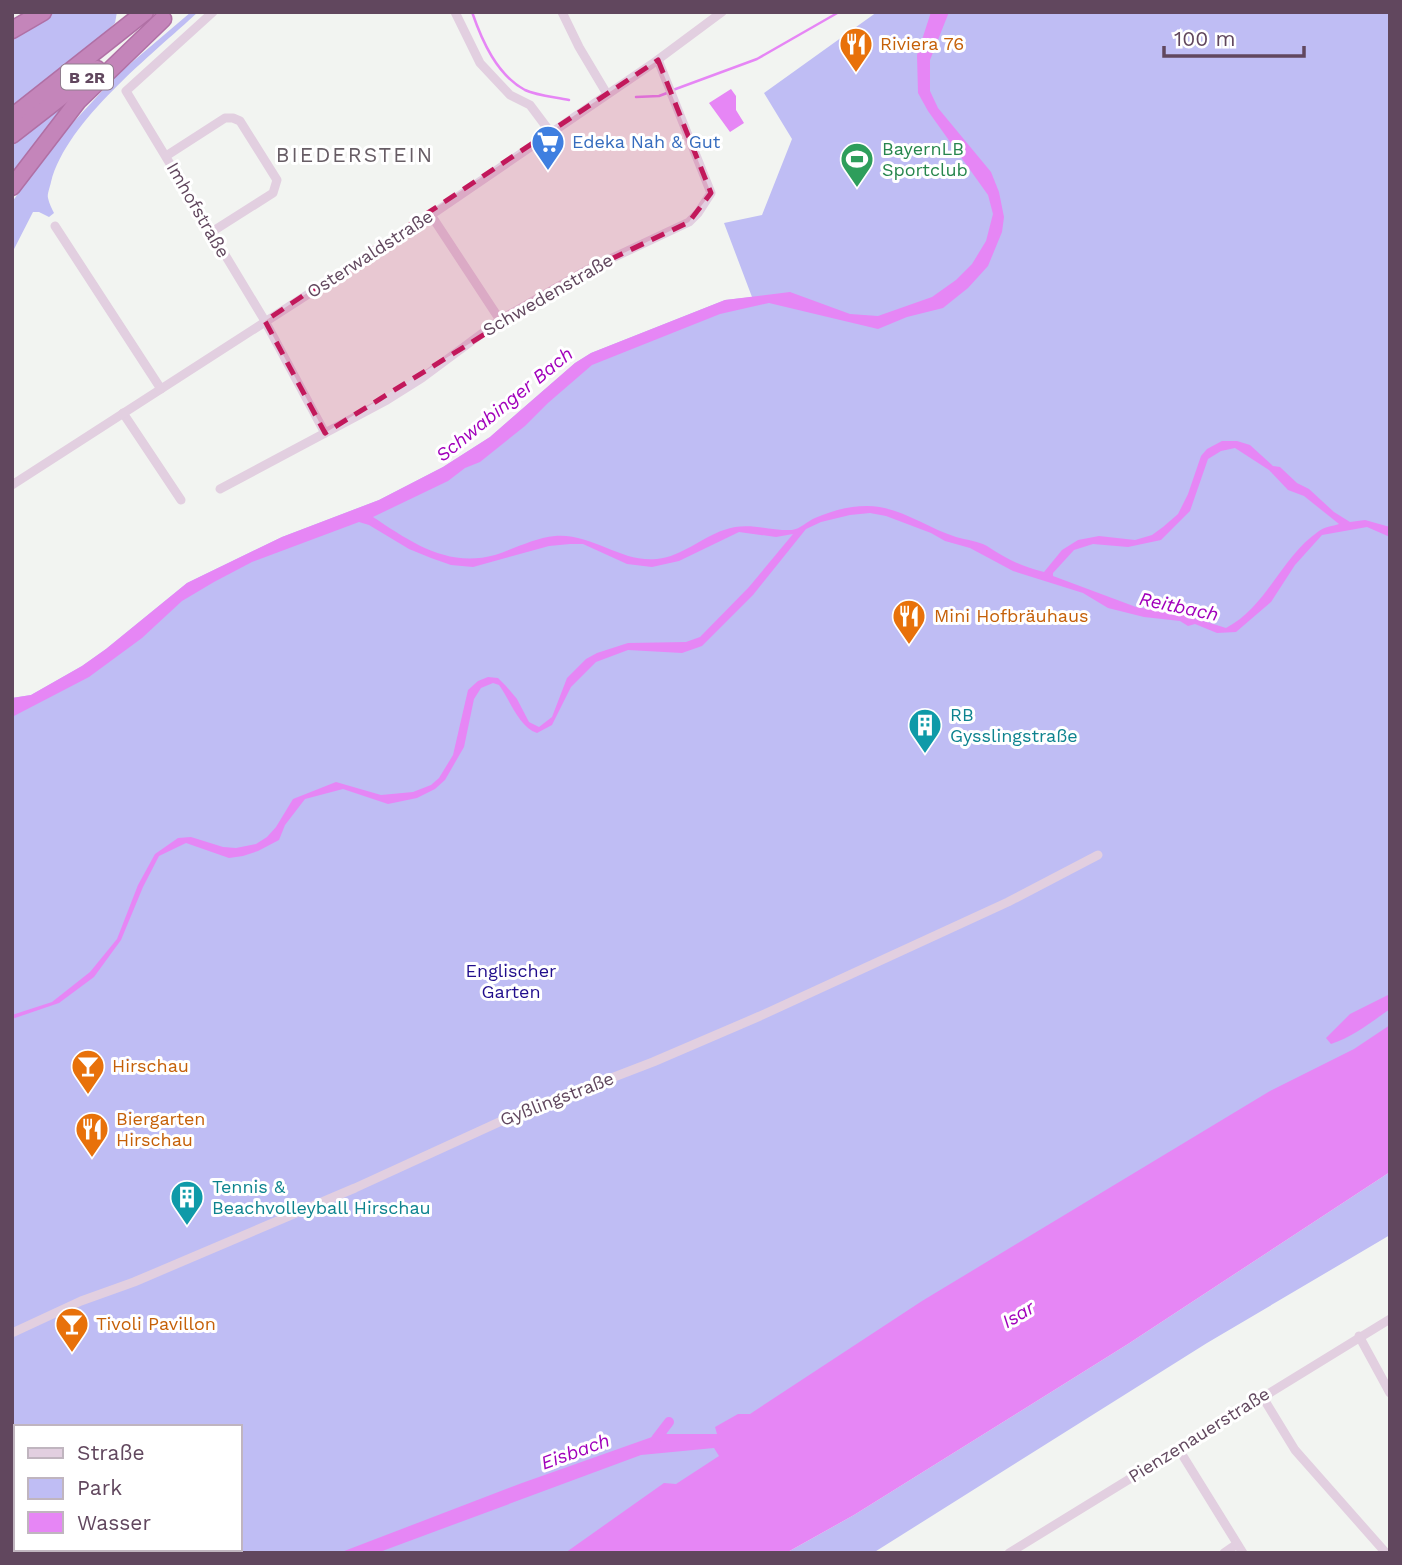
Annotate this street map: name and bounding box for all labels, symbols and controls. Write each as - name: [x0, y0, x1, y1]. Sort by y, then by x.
- scale bar: [1164, 14, 1304, 58]
- restaurant icon: Riviera 76: [837, 25, 875, 74]
- text: 100 m: [1174, 26, 1236, 51]
- place label: Riviera 76: [880, 33, 964, 54]
- road number: B 2R: [61, 64, 113, 90]
- supermarket icon: Edeka Nah & Gut: [529, 123, 567, 172]
- place label: Edeka Nah & Gut: [572, 131, 721, 152]
- place label: BayernLB Sportclub: [882, 138, 968, 180]
- sports icon: BayernLB Sportclub: [838, 140, 876, 189]
- district label: BIEDERSTEIN: [276, 142, 434, 167]
- street label: Imhofstraße: [163, 158, 234, 261]
- street label: Osterwaldstraße: [303, 205, 437, 302]
- street label: Schwedenstraße: [479, 249, 616, 340]
- water label: Schwabinger Bach: [431, 342, 578, 467]
- water label: Reitbach: [1137, 587, 1221, 626]
- restaurant icon: Mini Hofbräuhaus: [890, 597, 928, 646]
- place label: Mini Hofbräuhaus: [934, 605, 1089, 626]
- place label: RB Gysslingstraße: [950, 704, 1078, 746]
- building icon: RB Gysslingstraße: [906, 706, 944, 755]
- park label: Englischer Garten: [466, 960, 556, 1002]
- bar icon: Hirschau: [69, 1047, 107, 1096]
- place label: Hirschau: [112, 1055, 189, 1076]
- street label: Gyßlingstraße: [497, 1067, 617, 1130]
- place label: Biergarten Hirschau: [116, 1108, 205, 1150]
- restaurant icon: Biergarten Hirschau: [73, 1110, 111, 1159]
- place label: Tennis & Beachvolleyball Hirschau: [212, 1176, 431, 1218]
- building icon: Tennis & Beachvolleyball Hirschau: [168, 1178, 206, 1227]
- water label: Isar: [998, 1295, 1039, 1333]
- bar icon: Tivoli Pavillon: [53, 1305, 91, 1354]
- place label: Tivoli Pavillon: [96, 1313, 216, 1334]
- street label: Pienzenauerstraße: [1124, 1383, 1273, 1487]
- legend: [14, 1425, 242, 1551]
- water label: Eisbach: [538, 1428, 613, 1475]
- text: Straße: [77, 1440, 145, 1465]
- text: Park: [77, 1475, 122, 1500]
- text: Wasser: [77, 1510, 151, 1535]

